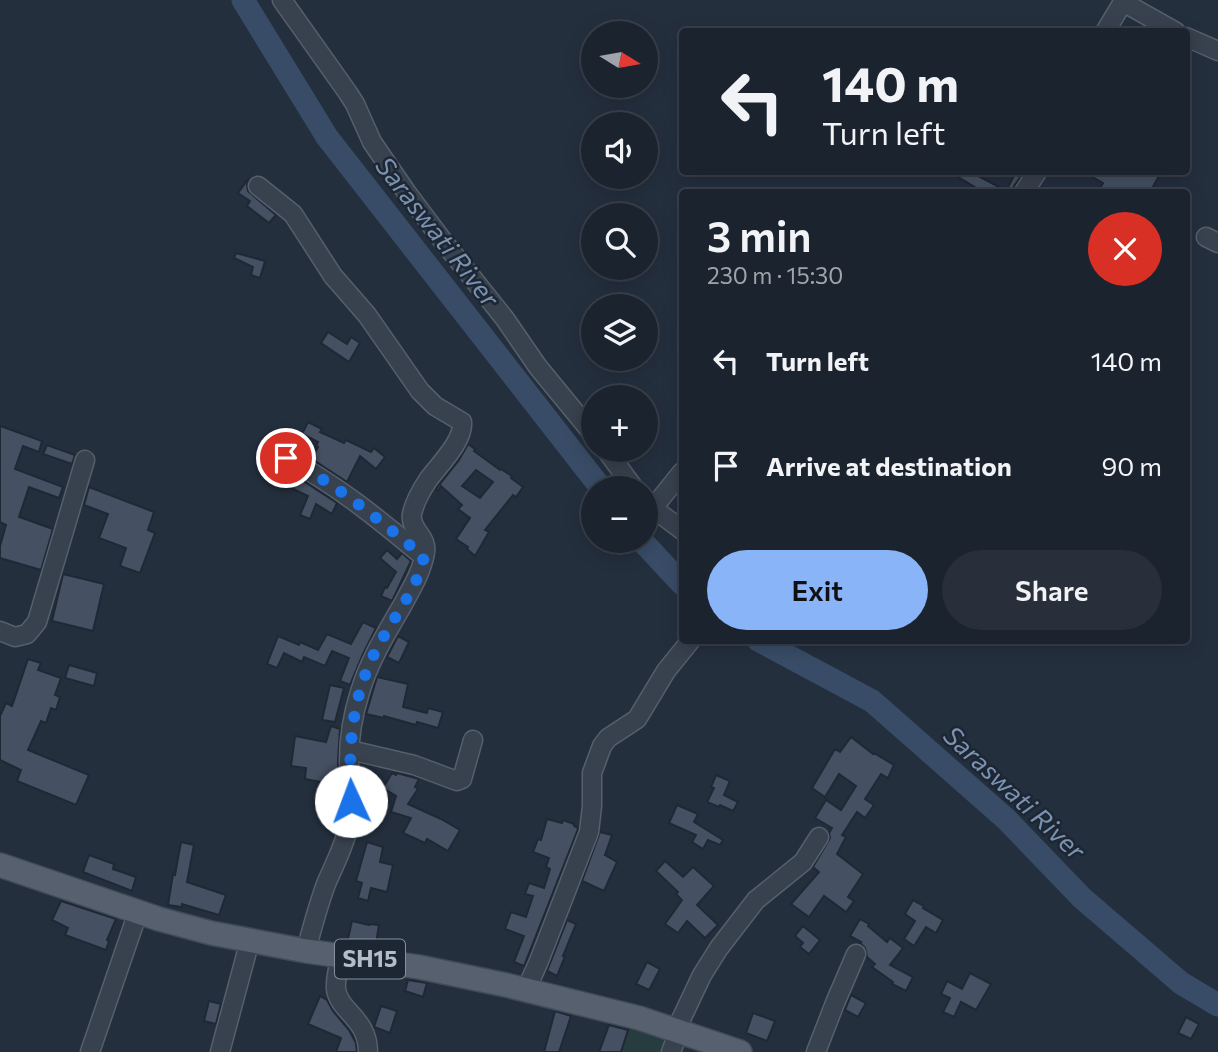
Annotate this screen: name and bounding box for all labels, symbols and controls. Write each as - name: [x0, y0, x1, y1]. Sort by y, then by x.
- north arrow: [581, 21, 658, 98]
- map controls: [581, 21, 658, 553]
- text: 140 m: [822, 52, 959, 112]
- icon: left: [707, 56, 798, 147]
- button: sound: [581, 112, 658, 189]
- text: Turn left: [822, 112, 946, 152]
- water label: Saraswati River: [370, 150, 507, 313]
- button: search: [581, 203, 658, 280]
- text: 3 min: [707, 209, 812, 261]
- button: close: [1088, 212, 1162, 286]
- text: 230 m · 15:30: [707, 261, 843, 289]
- button: layers: [581, 294, 658, 371]
- icon: left: [707, 342, 745, 380]
- text: Turn left: [766, 345, 869, 376]
- text: 140 m: [1091, 345, 1162, 376]
- button: +: [581, 385, 658, 462]
- pin: [256, 428, 316, 488]
- icon: arrive: [267, 439, 305, 477]
- icon: arrive: [707, 447, 745, 485]
- text: Arrive at destination: [766, 450, 1012, 481]
- text: 90 m: [1102, 450, 1162, 481]
- button: −: [581, 476, 658, 553]
- button: Exit: [707, 550, 928, 630]
- button: Share: [942, 550, 1162, 630]
- water label: Saraswati River: [938, 719, 1093, 866]
- position arrow: [314, 764, 388, 838]
- road number: SH15: [335, 940, 405, 978]

